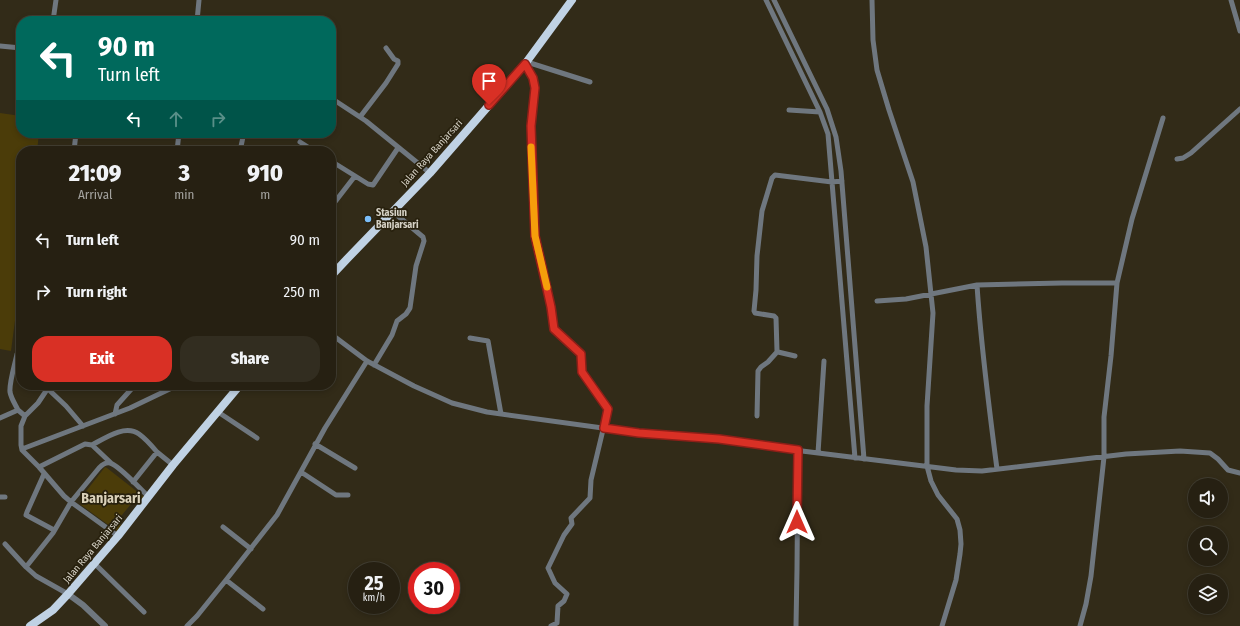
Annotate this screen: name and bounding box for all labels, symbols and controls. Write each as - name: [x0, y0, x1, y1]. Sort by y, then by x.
- text: 90 m: [98, 30, 155, 63]
- icon: left: [32, 32, 84, 84]
- text: Turn left: [98, 64, 160, 86]
- pin: [472, 64, 506, 105]
- icon: arrive: [478, 70, 500, 92]
- icon: left: [123, 108, 145, 130]
- icon: ahead: [165, 108, 187, 130]
- icon: right: [207, 108, 229, 130]
- street label: Jalan Raya Banjarsari: [399, 117, 465, 189]
- text: 21:09: [69, 159, 121, 187]
- text: 3: [179, 159, 190, 187]
- text: 910: [247, 159, 283, 187]
- text: Arrival: [78, 187, 112, 202]
- text: min: [174, 187, 194, 202]
- text: m: [260, 187, 270, 202]
- place label: Stasiun Banjarsari: [376, 207, 419, 231]
- marker: Stasiun Banjarsari: [363, 214, 373, 224]
- icon: left: [32, 229, 54, 251]
- text: Turn left: [66, 231, 119, 249]
- text: 90 m: [290, 231, 320, 249]
- icon: right: [32, 281, 54, 303]
- text: Turn right: [66, 283, 127, 301]
- text: 250 m: [284, 283, 320, 301]
- button: Exit: [32, 336, 172, 382]
- button: Share: [180, 336, 320, 382]
- map controls: [1188, 478, 1228, 614]
- button: sound: [1188, 478, 1228, 518]
- district label: Banjarsari: [81, 490, 141, 507]
- position arrow: [776, 501, 818, 543]
- street label: Jalan Raya Banjarsari: [61, 512, 125, 586]
- button: search: [1188, 526, 1228, 566]
- speed limit sign: 30: [408, 562, 460, 614]
- text: 25: [364, 571, 384, 595]
- button: layers: [1188, 574, 1228, 614]
- text: km/h: [363, 592, 385, 604]

